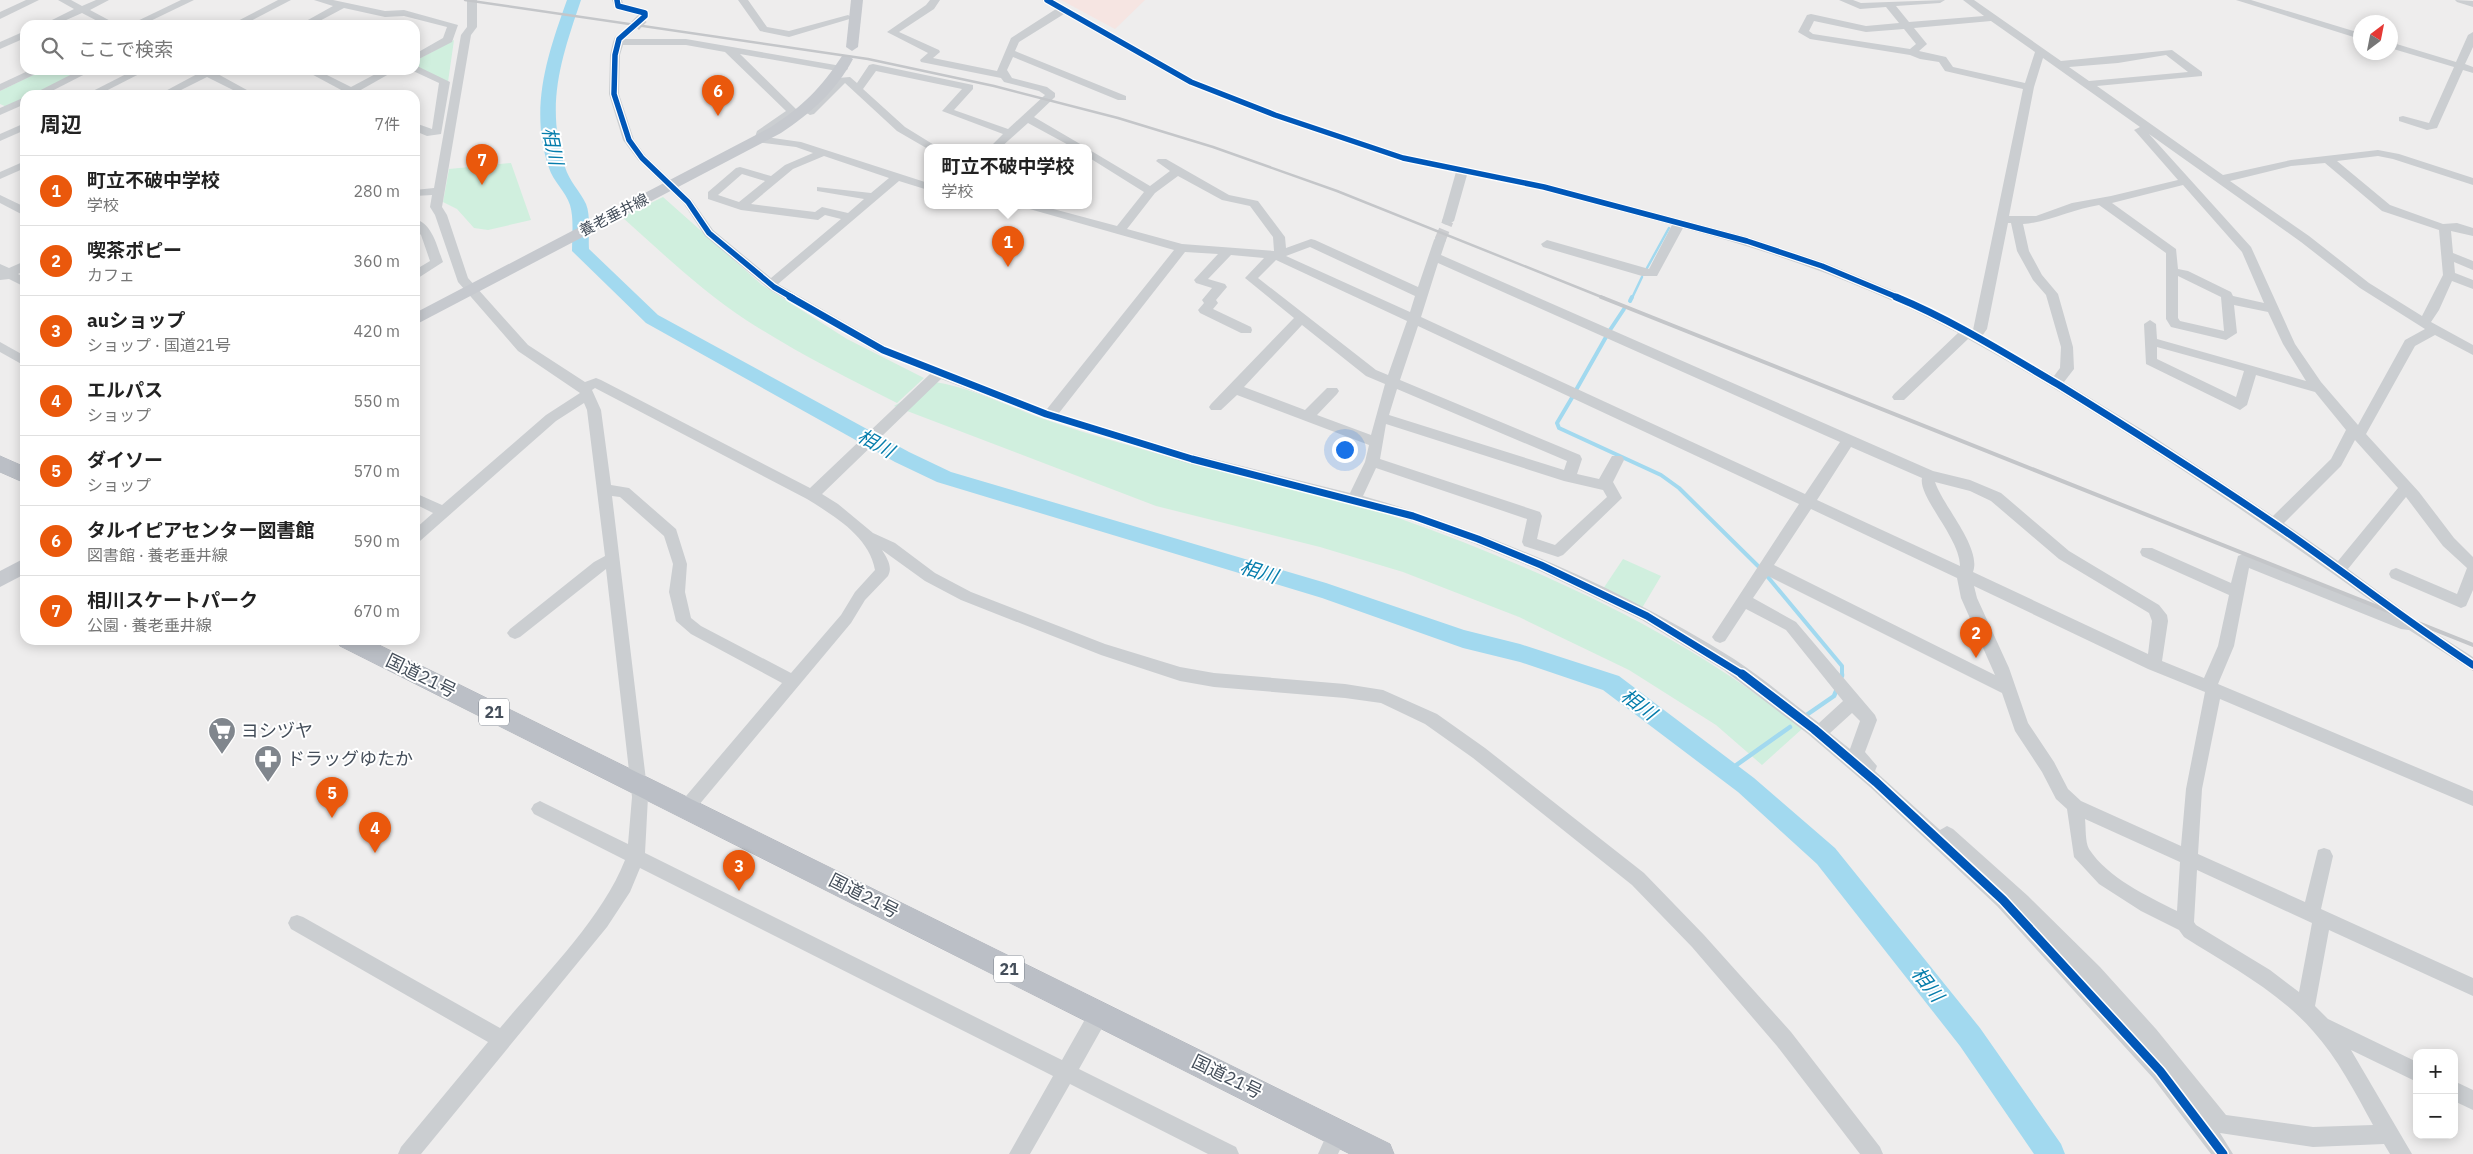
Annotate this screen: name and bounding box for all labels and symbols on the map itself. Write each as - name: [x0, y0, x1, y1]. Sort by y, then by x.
- north arrow: [2353, 15, 2398, 60]
- pin: 6: [702, 75, 734, 116]
- water label: 相川: [537, 125, 569, 169]
- pin: 7: [466, 144, 498, 185]
- street label: 養老垂井線: [576, 189, 652, 240]
- pin: 1: [992, 226, 1024, 267]
- water label: 相川: [854, 423, 900, 464]
- your location: [1332, 437, 1358, 463]
- water label: 相川: [1237, 554, 1283, 589]
- pin: 2: [1960, 617, 1992, 658]
- street label: 国道21号: [382, 649, 460, 702]
- water label: 相川: [1617, 683, 1663, 726]
- road number: 21: [479, 699, 509, 726]
- supermarket icon: ヨシヅヤ: [207, 716, 237, 755]
- place label: ヨシヅヤ: [241, 719, 313, 742]
- pharmacy icon: ドラッグゆたか: [253, 744, 283, 783]
- place label: ドラッグゆたか: [287, 747, 413, 770]
- pin: 5: [316, 777, 348, 818]
- pin: 4: [359, 812, 391, 853]
- pin: 3: [723, 850, 755, 891]
- street label: 国道21号: [825, 868, 903, 923]
- road number: 21: [994, 956, 1024, 982]
- water label: 相川: [1907, 962, 1950, 1008]
- street label: 国道21号: [1188, 1050, 1266, 1103]

